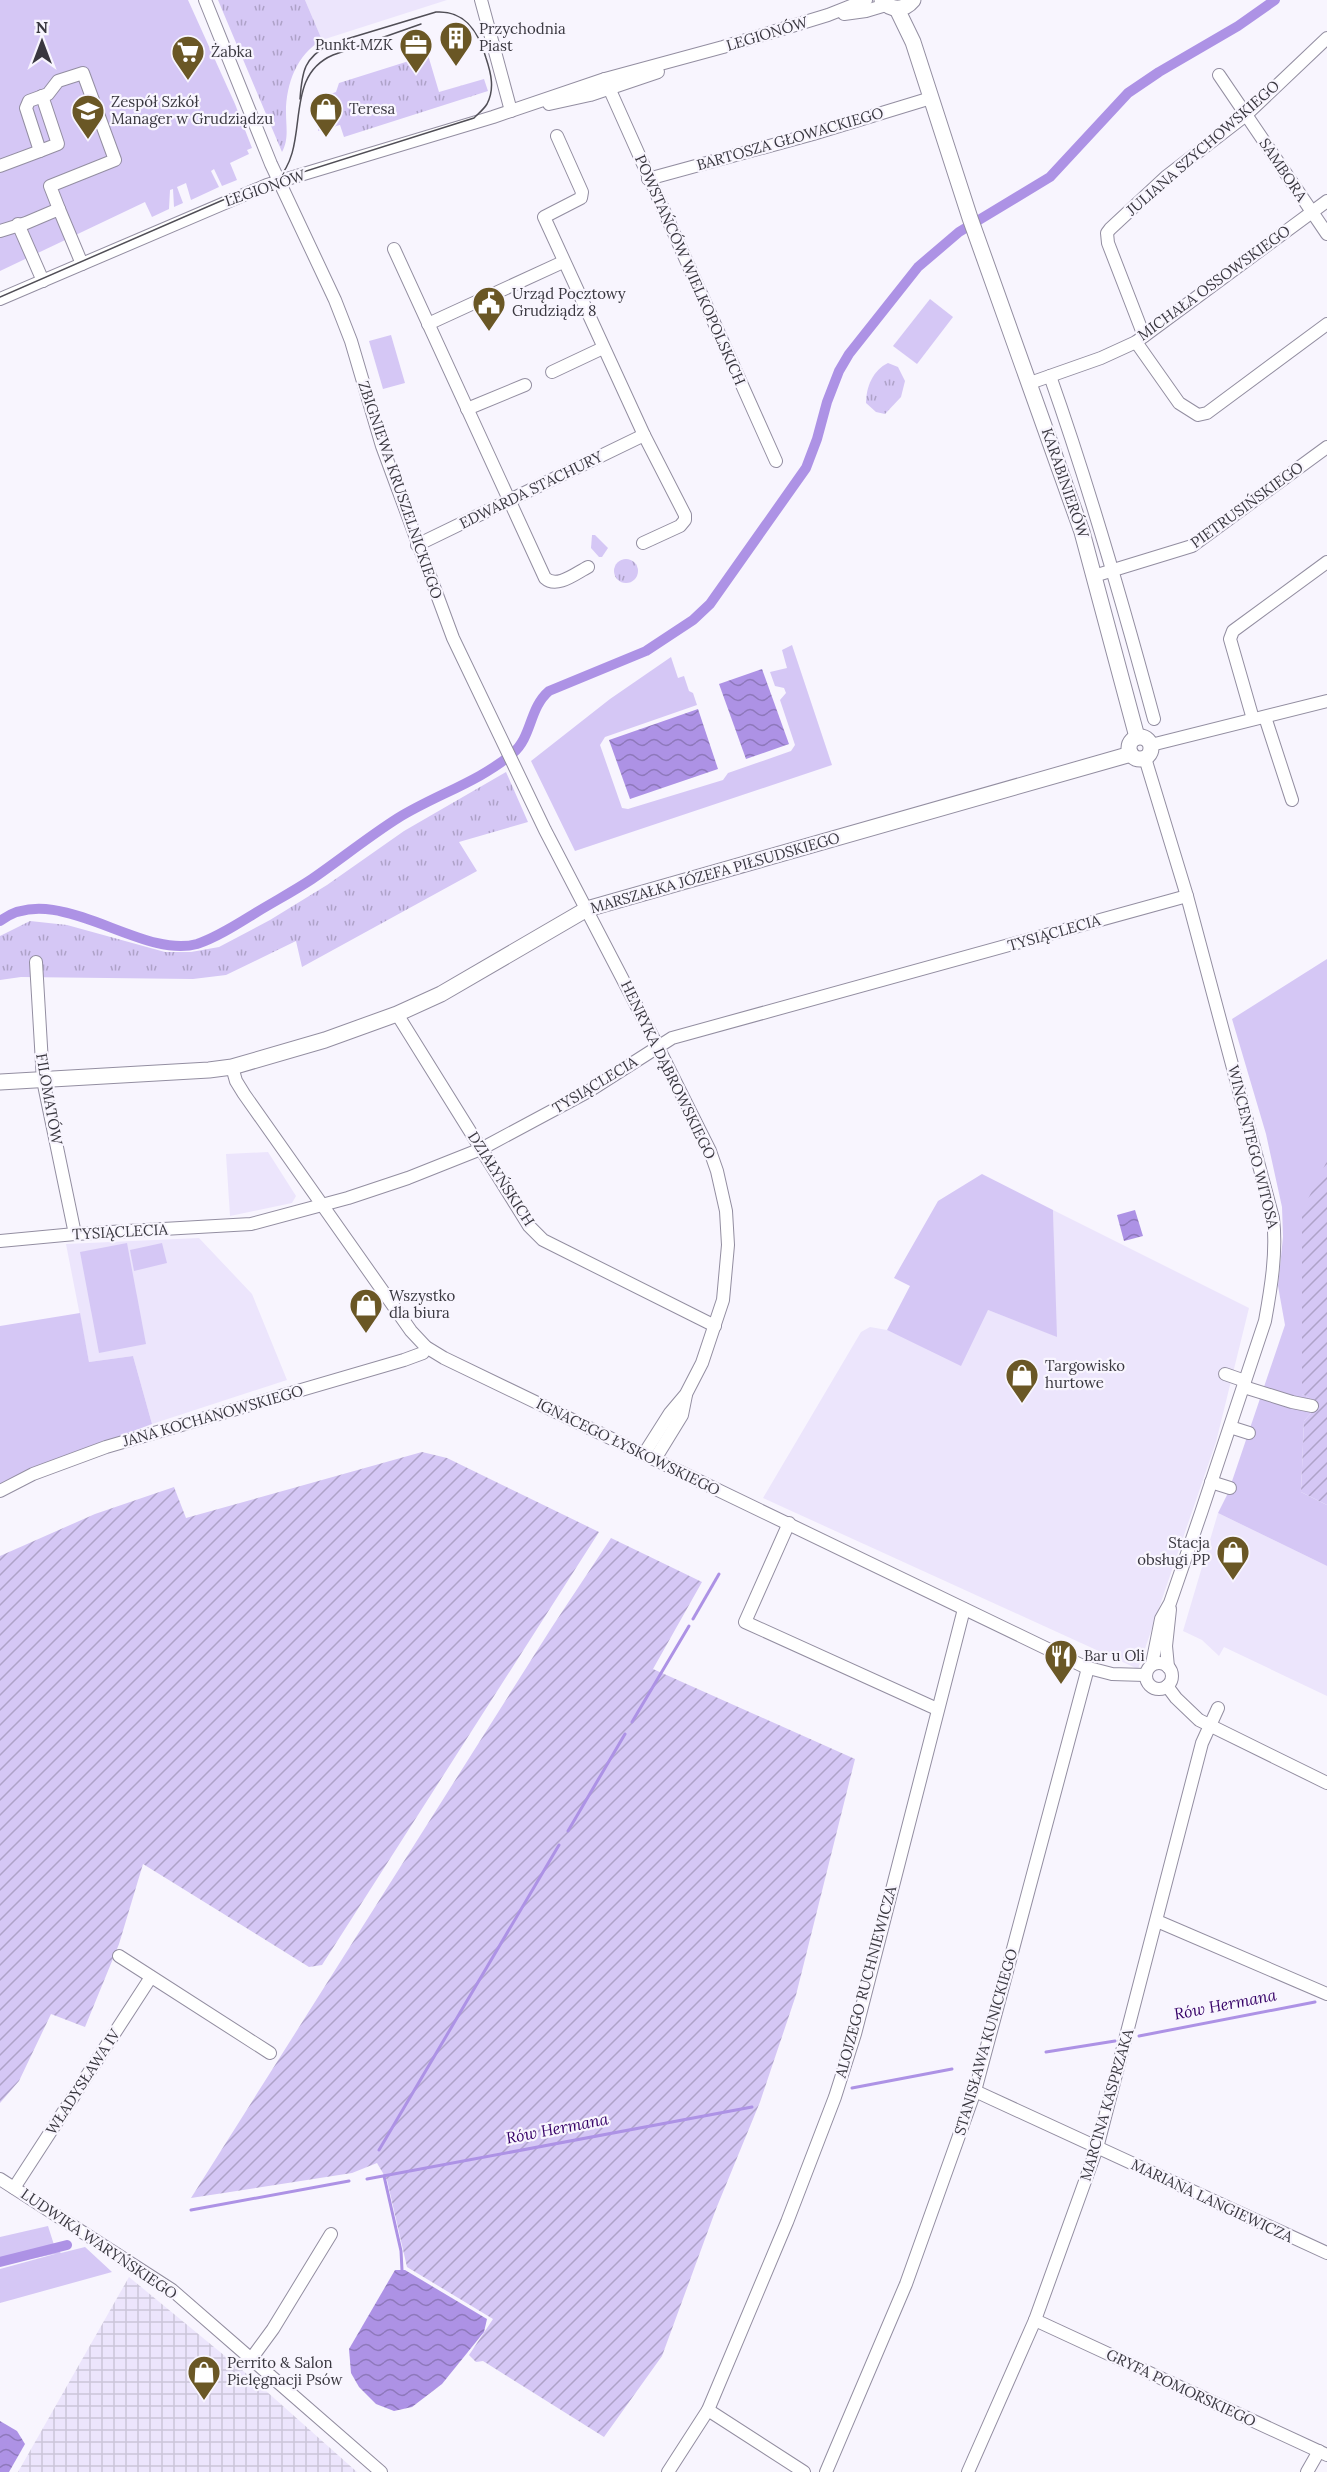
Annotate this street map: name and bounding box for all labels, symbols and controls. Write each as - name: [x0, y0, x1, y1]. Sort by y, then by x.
- north arrow: [12, 12, 72, 72]
- street label: LEGIONÓW: [724, 12, 811, 55]
- text: N: [36, 17, 48, 37]
- place label: Przychodnia Piast: [479, 19, 566, 55]
- building icon: Przychodnia Piast: [438, 20, 474, 67]
- office icon: Punkt MZK: [398, 27, 434, 74]
- supermarket icon: Żabka: [170, 34, 206, 81]
- place label: Punkt MZK: [315, 35, 394, 54]
- place label: Żabka: [211, 42, 253, 61]
- street label: JULIANA SZYCHOWSKIEGO: [1122, 76, 1283, 220]
- shop icon: Teresa: [308, 91, 344, 138]
- place label: Zespół Szkół Manager w Grudziądzu: [111, 92, 273, 128]
- school or university icon: Zespół Szkół Manager w Grudziądzu: [70, 93, 106, 140]
- place label: Teresa: [349, 99, 395, 118]
- street label: BARTOSZA GŁOWACKIEGO: [694, 103, 886, 174]
- street label: SAMBORA: [1255, 134, 1312, 206]
- street label: POWSTAŃCÓW WIELKOPOLSKICH: [631, 152, 750, 388]
- street label: LEGIONÓW: [222, 165, 309, 210]
- street label: MICHAŁA OSSOWSKIEGO: [1134, 221, 1294, 344]
- place label: Urząd Pocztowy Grudziądz 8: [512, 284, 626, 320]
- public building icon: Urząd Pocztowy Grudziądz 8: [471, 285, 507, 332]
- street label: ZBIGNIEWA KRUSZELNICKIEGO: [354, 378, 447, 601]
- street label: KARABINIERÓW: [1038, 425, 1094, 541]
- street label: EDWARDA STACHURY: [456, 446, 606, 532]
- street label: PIETRUSIŃSKIEGO: [1187, 457, 1307, 552]
- street label: MARSZAŁKA JÓZEFA PIŁSUDSKIEGO: [588, 828, 842, 917]
- street label: TYSIĄCLECIA: [1005, 910, 1103, 955]
- street label: HENRYKA DĄBROWSKIEGO: [617, 977, 720, 1162]
- street label: TYSIĄCLECIA: [549, 1051, 641, 1117]
- street label: FILOMATÓW: [32, 1052, 67, 1147]
- street label: WINCENTEGO WITOSA: [1224, 1063, 1283, 1231]
- street label: DZIAŁYŃSKICH: [464, 1128, 539, 1230]
- street label: TYSIĄCLECIA: [72, 1219, 169, 1243]
- place label: Wszystko dla biura: [389, 1286, 456, 1322]
- shop icon: Wszystko dla biura: [348, 1287, 384, 1334]
- place label: Targowisko hurtowe: [1045, 1356, 1125, 1392]
- shop icon: Targowisko hurtowe: [1004, 1357, 1040, 1404]
- street label: JANA KOCHANOWSKIEGO: [119, 1381, 305, 1451]
- street label: IGNACEGO ŁYSKOWSKIEGO: [533, 1394, 723, 1499]
- place label: Stacja obsługi PP: [1137, 1533, 1210, 1569]
- shop icon: Stacja obsługi PP: [1215, 1534, 1251, 1581]
- restaurant icon: Bar u Oli: [1043, 1638, 1079, 1685]
- place label: Bar u Oli: [1084, 1646, 1145, 1665]
- street label: ALOJZEGO RUCHNIEWICZA: [830, 1883, 900, 2081]
- street label: STANISŁAWA KUNICKIEGO: [950, 1946, 1021, 2137]
- water label: Rów Hermana: [1172, 1984, 1278, 2024]
- street label: WŁADYSŁAWA IV: [41, 2024, 124, 2138]
- street label: MARCINA KASPRZAKA: [1076, 2026, 1138, 2183]
- water label: Rów Hermana: [504, 2108, 610, 2148]
- street label: MARIANA LANGIEWICZA: [1128, 2155, 1297, 2247]
- street label: LUDWIKA WARYŃSKIEGO: [18, 2184, 181, 2303]
- street label: GRYFA POMORSKIEGO: [1103, 2344, 1259, 2431]
- place label: Perrito & Salon Pielęgnacji Psów: [227, 2353, 342, 2389]
- shop icon: Perrito & Salon Pielęgnacji Psów: [186, 2354, 222, 2401]

